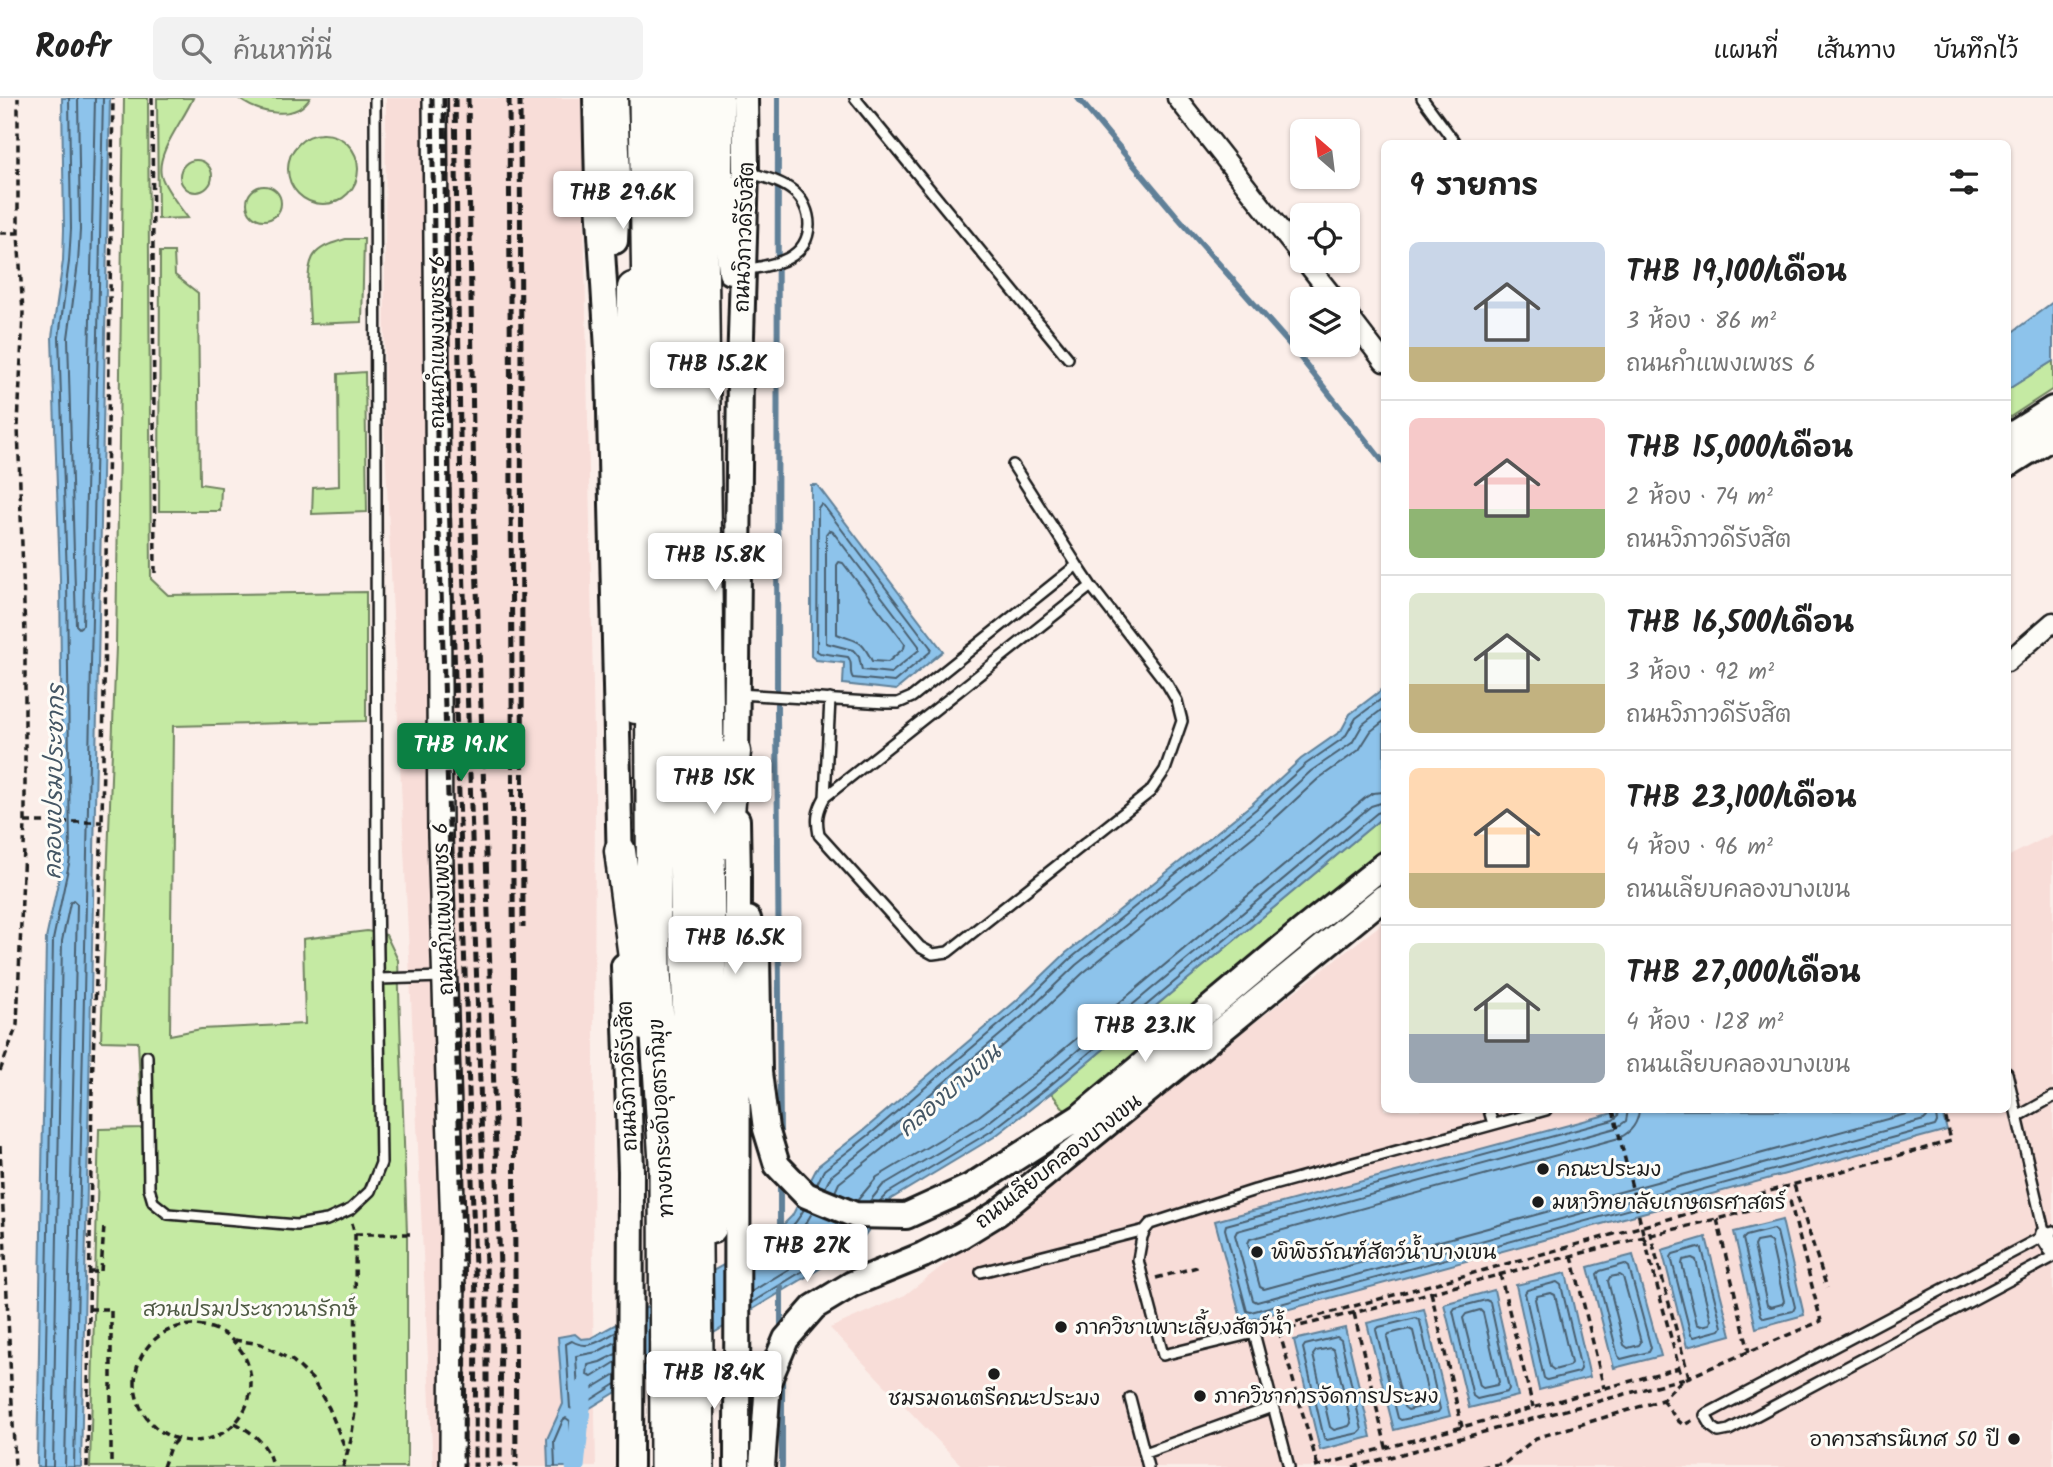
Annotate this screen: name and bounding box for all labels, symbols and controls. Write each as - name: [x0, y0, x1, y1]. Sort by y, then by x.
- search box: [153, 17, 643, 80]
- text: Roofr: [35, 22, 111, 75]
- icon: search: [177, 29, 215, 67]
- text: ค้นหาที่นี่: [233, 31, 332, 73]
- text: แผนที่: [1713, 32, 1778, 71]
- text: เส้นทาง: [1816, 32, 1896, 71]
- text: บันทึกไว้: [1934, 32, 2018, 71]
- north arrow: [1290, 119, 1360, 189]
- map controls: [1290, 119, 1360, 357]
- street label: ถนนวิภาวดีรังสิต: [726, 161, 765, 313]
- text: 9 รายการ: [1409, 163, 1538, 211]
- icon: filters: [1945, 163, 1983, 201]
- pin: THB 29.6K: [543, 172, 703, 231]
- text: THB 29.6K: [569, 176, 677, 212]
- button: locate: [1290, 203, 1360, 273]
- text: THB 19,100/เดือน: [1626, 249, 1847, 297]
- street label: ถนนกำแพงเพชร 6: [422, 255, 455, 429]
- icon: home: [1465, 270, 1549, 354]
- button: layers: [1290, 287, 1360, 357]
- text: 3 ห้อง · 86 m²: [1626, 304, 1776, 340]
- pin: THB 15.2K: [637, 342, 797, 402]
- text: THB 15.2K: [666, 347, 768, 383]
- text: ถนนกำแพงเพชร 6: [1626, 347, 1816, 383]
- text: THB 15,000/เดือน: [1626, 425, 1853, 473]
- icon: home: [1465, 446, 1549, 530]
- text: 2 ห้อง · 74 m²: [1626, 480, 1773, 516]
- text: ถนนวิภาวดีรังสิต: [1626, 523, 1791, 559]
- pin: THB 15.8K: [635, 533, 795, 593]
- text: THB 15.8K: [664, 538, 766, 574]
- text: THB 16,500/เดือน: [1626, 600, 1854, 648]
- icon: home: [1465, 621, 1549, 705]
- text: 3 ห้อง · 92 m²: [1626, 655, 1774, 691]
- water label: คลองเปรมประชากร: [36, 682, 76, 880]
- text: ถนนวิภาวดีรังสิต: [1626, 698, 1791, 734]
- pin: THB 19.1K: [381, 724, 541, 783]
- text: THB 19.1K: [413, 728, 509, 764]
- pin: THB 15K: [649, 756, 779, 816]
- text: THB 15K: [672, 761, 756, 797]
- text: THB 23,100/เดือน: [1626, 775, 1857, 823]
- icon: home: [1465, 796, 1549, 880]
- street label: ถนนกำแพงเพชร 6: [425, 822, 464, 996]
- text: 4 ห้อง · 96 m²: [1626, 830, 1773, 866]
- text: ถนนเลียบคลองบางเขน: [1626, 873, 1850, 909]
- pin: THB 16.5K: [655, 916, 815, 976]
- text: THB 16.5K: [684, 921, 786, 957]
- text: THB 27,000/เดือน: [1626, 950, 1861, 998]
- icon: home: [1465, 971, 1549, 1055]
- street label: ถนนวิภาวดีรังสิต: [609, 1000, 648, 1152]
- pin: THB 23.1K: [1065, 1004, 1225, 1064]
- text: 4 ห้อง · 128 m²: [1626, 1005, 1783, 1041]
- text: THB 23.1K: [1094, 1009, 1196, 1045]
- street label: ทางยกระดับอุตราภิมุข: [641, 1018, 684, 1218]
- water label: คลองบางเขน: [891, 1035, 1011, 1147]
- text: ถนนเลียบคลองบางเขน: [1626, 1048, 1850, 1084]
- street label: ถนนเลียบคลองบางเขน: [968, 1086, 1150, 1238]
- place label: คณะประมง: [1557, 1154, 1661, 1187]
- marker: คณะประมง: [1535, 1161, 1551, 1177]
- place label: มหาวิทยาลัยเกษตรศาสตร์: [1552, 1187, 1786, 1220]
- marker: มหาวิทยาลัยเกษตรศาสตร์: [1530, 1194, 1546, 1210]
- pin: THB 27K: [742, 1224, 872, 1284]
- text: THB 27K: [763, 1229, 851, 1265]
- place label: พิพิธภัณฑ์สัตว์น้ำบางเขน: [1271, 1233, 1496, 1270]
- marker: พิพิธภัณฑ์สัตว์น้ำบางเขน: [1249, 1244, 1265, 1260]
- park label: สวนเปรมประชาวนารักษ์: [143, 1294, 358, 1327]
- place label: ภาควิชาเพาะเลี้ยงสัตว์น้ำ: [1075, 1308, 1292, 1345]
- marker: ภาควิชาเพาะเลี้ยงสัตว์น้ำ: [1053, 1319, 1069, 1335]
- pin: THB 18.4K: [634, 1352, 794, 1411]
- text: THB 18.4K: [662, 1356, 766, 1392]
- marker: ชมรมดนตรีคณะประมง: [986, 1366, 1002, 1382]
- place label: ภาควิชาการจัดการประมง: [1214, 1381, 1439, 1414]
- place label: ชมรมดนตรีคณะประมง: [888, 1383, 1100, 1416]
- marker: ภาควิชาการจัดการประมง: [1192, 1388, 1208, 1404]
- place label: อาคารสารนิเทศ 50 ปี: [1810, 1424, 2000, 1457]
- marker: อาคารสารนิเทศ 50 ปี: [2006, 1431, 2022, 1447]

